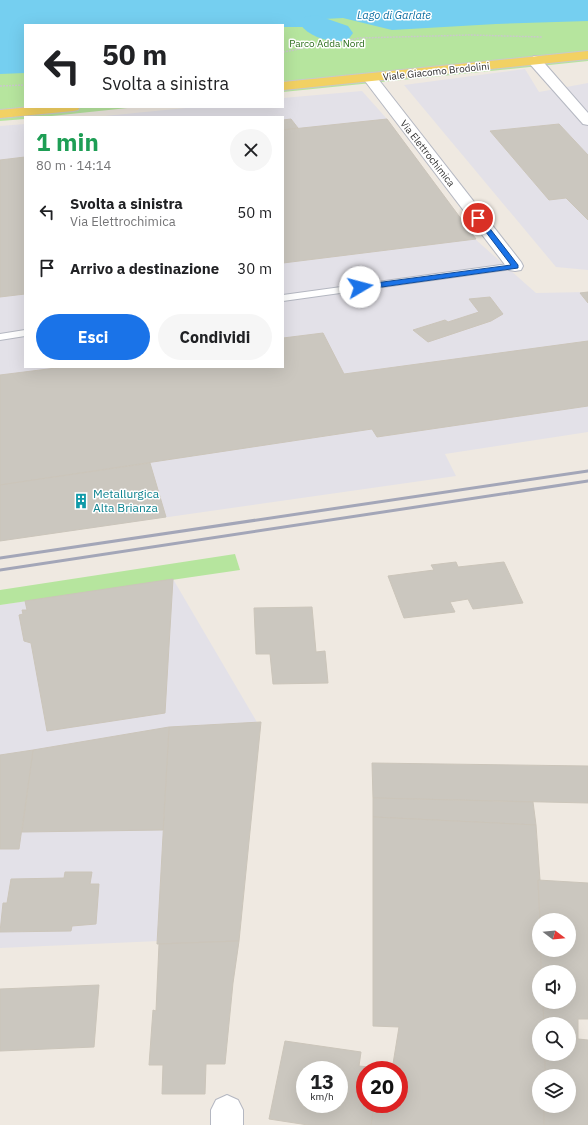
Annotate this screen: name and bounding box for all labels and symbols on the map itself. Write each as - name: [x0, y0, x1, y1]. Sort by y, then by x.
- water label: Lago di Garlate: [357, 8, 431, 22]
- park label: Parco Adda Nord: [289, 37, 365, 50]
- street label: Viale Giacomo Brodolini: [382, 59, 490, 84]
- street label: Via Elettrochimica: [397, 117, 458, 190]
- pin: [461, 201, 495, 235]
- position arrow: [339, 266, 381, 308]
- place label: Metallurgica Alta Brianza: [93, 486, 160, 515]
- building icon: Metallurgica Alta Brianza: [72, 492, 90, 510]
- north arrow: [532, 913, 576, 957]
- speed limit sign: 20: [356, 1061, 408, 1113]

